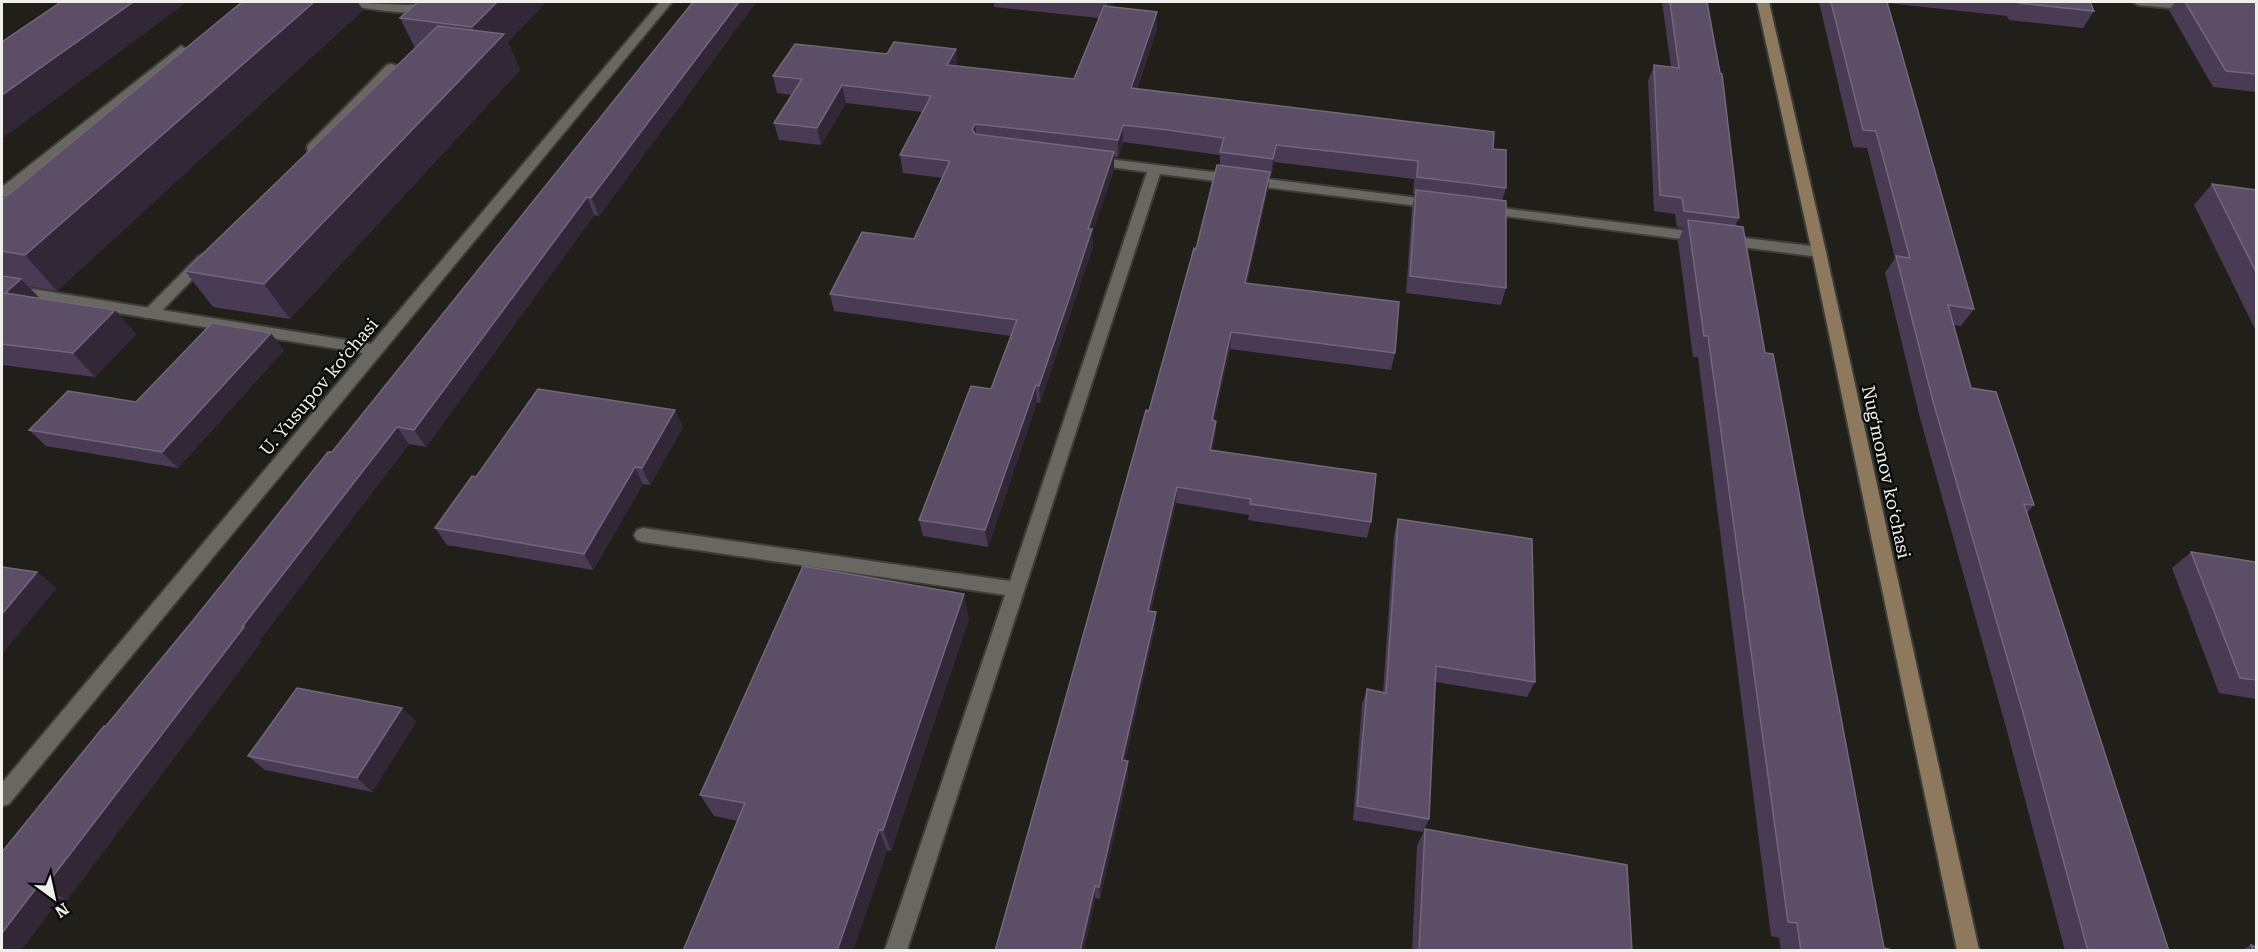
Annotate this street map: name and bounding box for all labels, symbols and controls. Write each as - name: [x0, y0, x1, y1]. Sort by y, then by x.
- street label: U. Yusupov ko‘chasi: [255, 314, 382, 460]
- street label: Nugʻmonov koʻchasi: [1858, 383, 1915, 561]
- north arrow: [24, 868, 84, 928]
- text: N: [52, 899, 72, 921]

